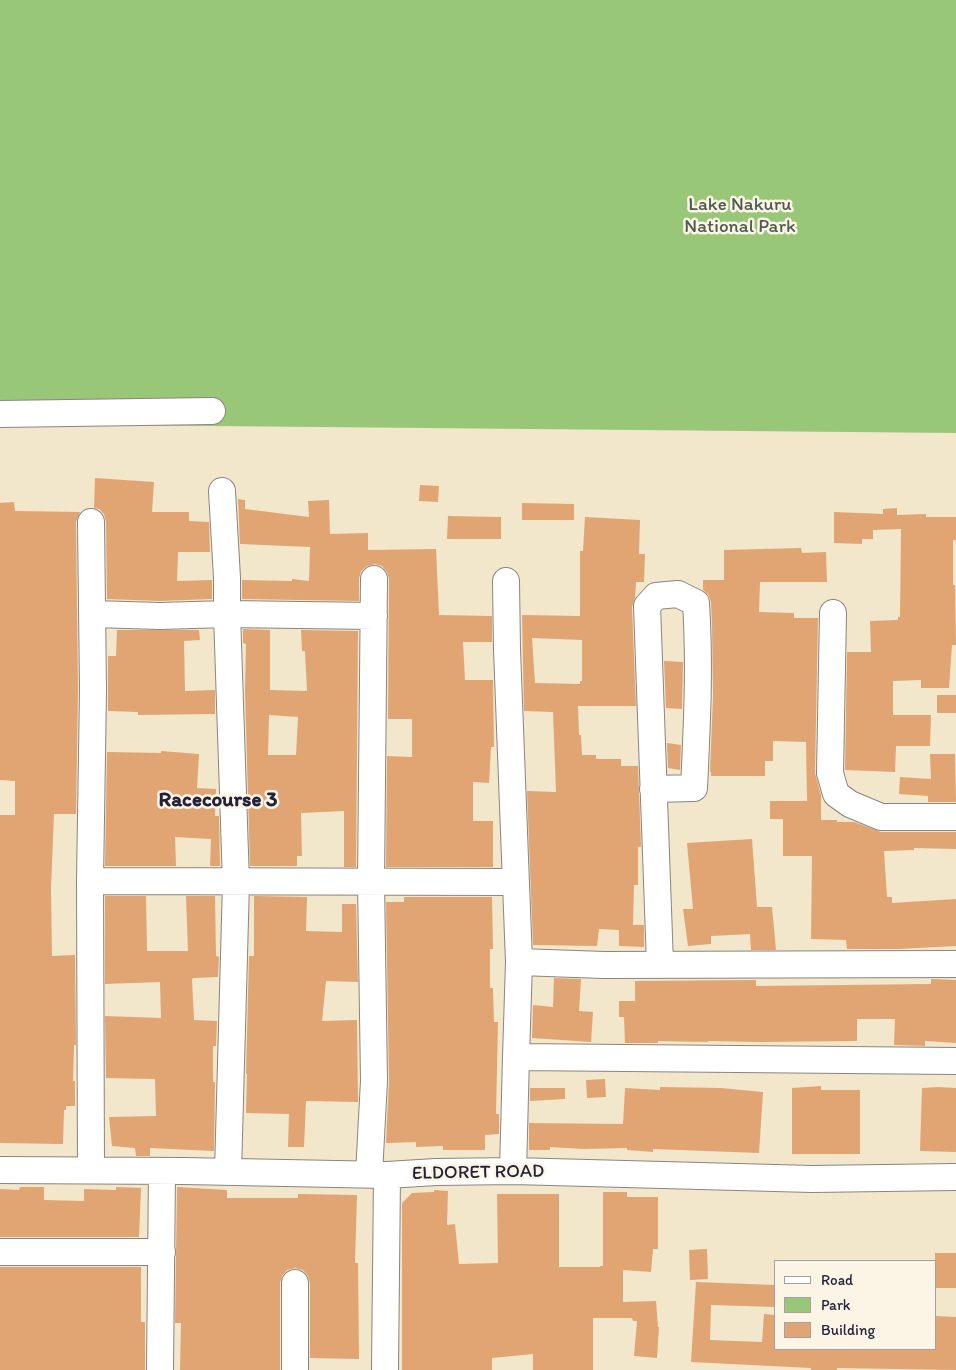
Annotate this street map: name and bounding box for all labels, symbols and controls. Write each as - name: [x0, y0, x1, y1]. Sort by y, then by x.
- park label: Lake Nakuru National Park: [684, 194, 796, 238]
- district label: Racecourse 3: [158, 788, 278, 814]
- street label: ELDORET ROAD: [412, 1160, 544, 1186]
- legend: [774, 1260, 936, 1350]
- text: Road: [821, 1271, 853, 1289]
- text: Park: [821, 1296, 851, 1314]
- text: Building: [821, 1321, 875, 1339]

